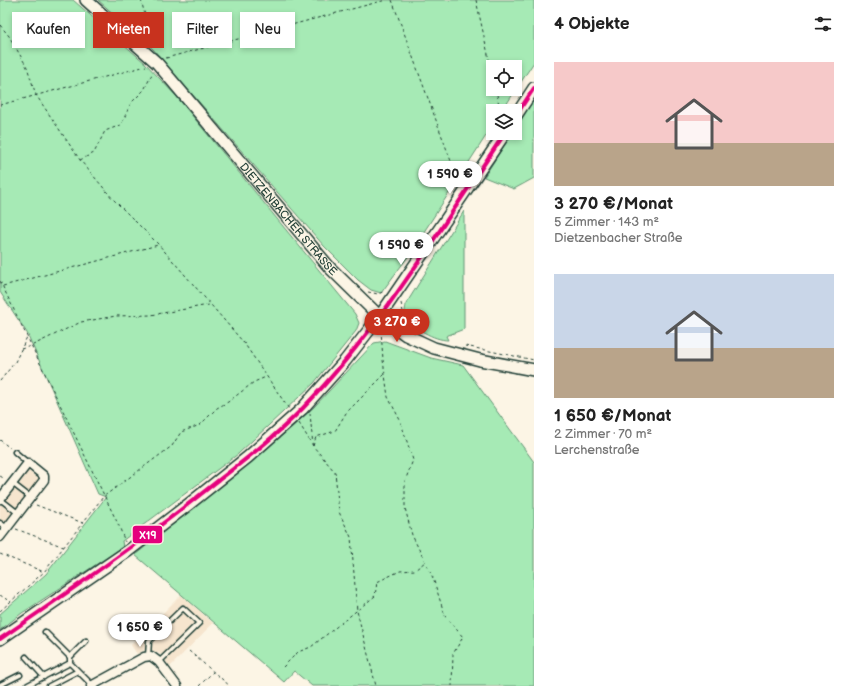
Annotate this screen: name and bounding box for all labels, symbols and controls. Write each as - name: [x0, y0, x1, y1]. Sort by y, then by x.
- chip: Kaufen: [12, 12, 85, 48]
- chip: Mieten: [93, 12, 164, 48]
- chip: Filter: [172, 12, 232, 48]
- chip: Neu: [240, 12, 295, 48]
- icon: filters: [812, 13, 834, 35]
- text: 4 Objekte: [554, 14, 630, 34]
- map controls: [486, 60, 522, 140]
- button: locate: [486, 60, 522, 96]
- icon: home: [658, 88, 730, 160]
- button: layers: [486, 104, 522, 140]
- street label: DIETZENBACHER STRASSE: [237, 160, 340, 278]
- pin: 1 590 €: [413, 161, 487, 195]
- text: 1 590 €: [427, 166, 473, 182]
- text: 3 270 €/Monat: [554, 194, 673, 214]
- text: 5 Zimmer · 143 m²: [554, 214, 659, 230]
- text: Dietzenbacher Straße: [554, 230, 682, 246]
- pin: 1 590 €: [364, 232, 438, 266]
- text: 1 590 €: [378, 237, 424, 253]
- icon: home: [658, 300, 730, 372]
- pin: 3 270 €: [360, 309, 434, 343]
- text: 3 270 €: [373, 314, 421, 330]
- text: 1 650 €/Monat: [554, 406, 671, 426]
- text: 2 Zimmer · 70 m²: [554, 426, 652, 442]
- text: Lerchenstraße: [554, 442, 640, 458]
- line badge: X19: [132, 525, 163, 544]
- text: X19: [139, 529, 157, 542]
- pin: 1 650 €: [103, 614, 177, 648]
- text: 1 650 €: [117, 619, 163, 635]

